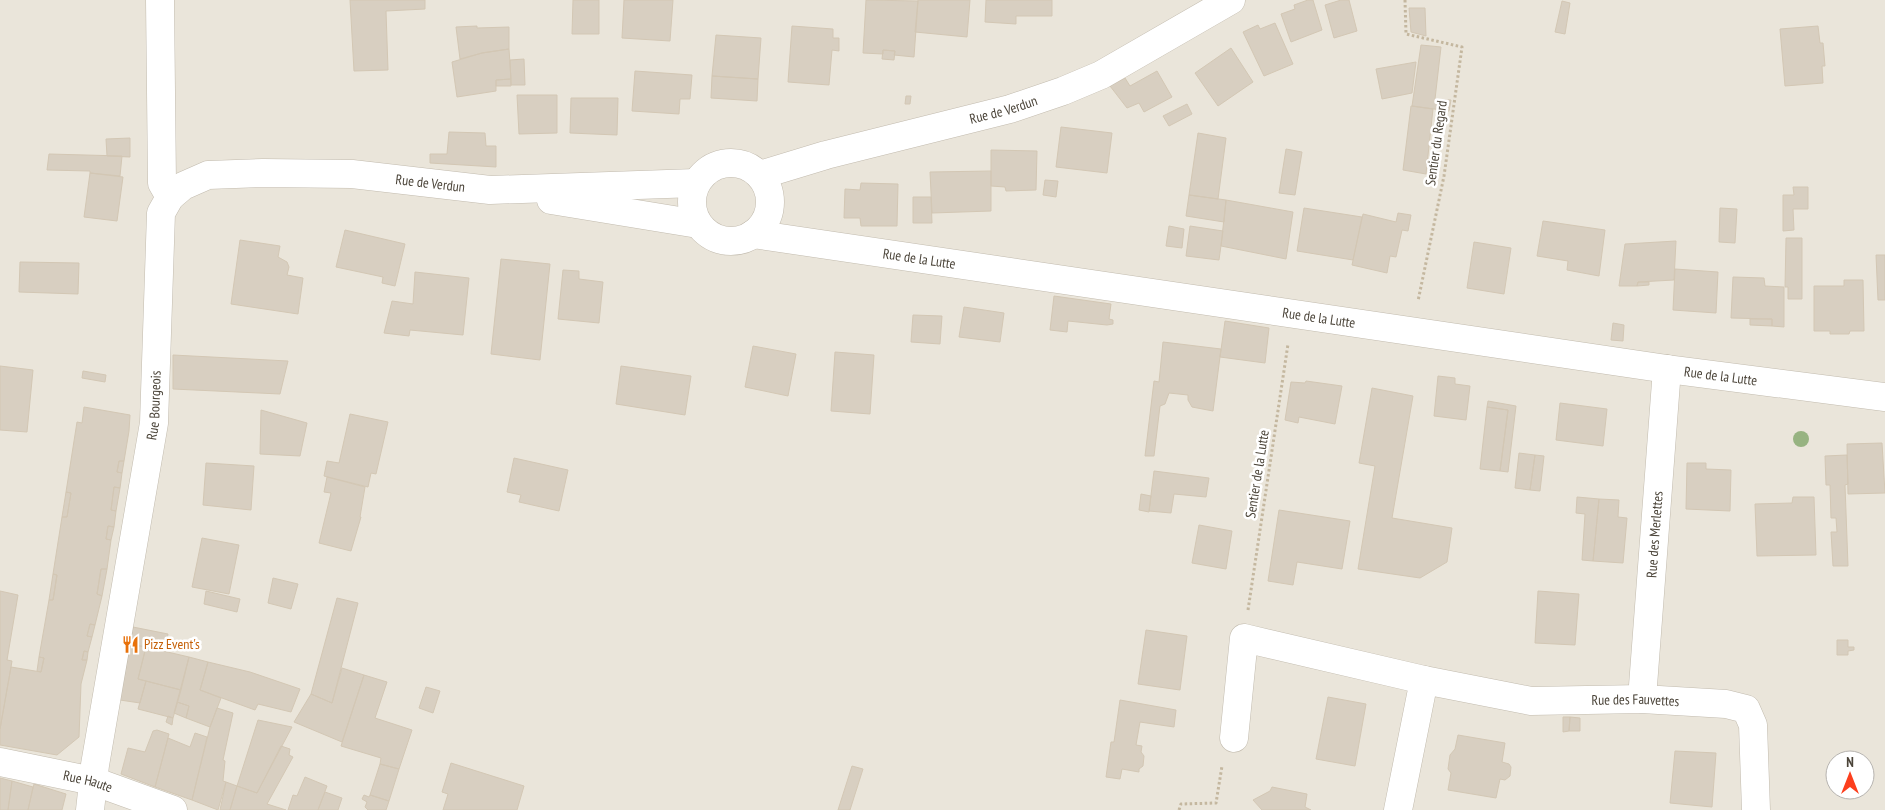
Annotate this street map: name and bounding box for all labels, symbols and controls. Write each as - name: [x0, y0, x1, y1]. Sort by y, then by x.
- street label: Rue de Verdun: [968, 91, 1040, 128]
- street label: Sentier du Regard: [1421, 99, 1451, 187]
- street label: Rue de Verdun: [395, 170, 466, 196]
- street label: Rue de la Lutte: [882, 244, 957, 273]
- street label: Rue de la Lutte: [1281, 303, 1357, 332]
- street label: Rue de la Lutte: [1683, 362, 1758, 390]
- street label: Rue Bourgeois: [142, 370, 165, 441]
- street label: Sentier de la Lutte: [1241, 428, 1273, 519]
- street label: Rue des Merlettes: [1642, 490, 1667, 578]
- restaurant icon: Pizz Event's: [120, 634, 140, 654]
- place label: Pizz Event's: [144, 635, 200, 653]
- street label: Rue des Fauvettes: [1591, 690, 1680, 710]
- north arrow: [1825, 750, 1875, 800]
- text: N: [1846, 753, 1854, 771]
- street label: Rue Haute: [62, 766, 115, 796]

